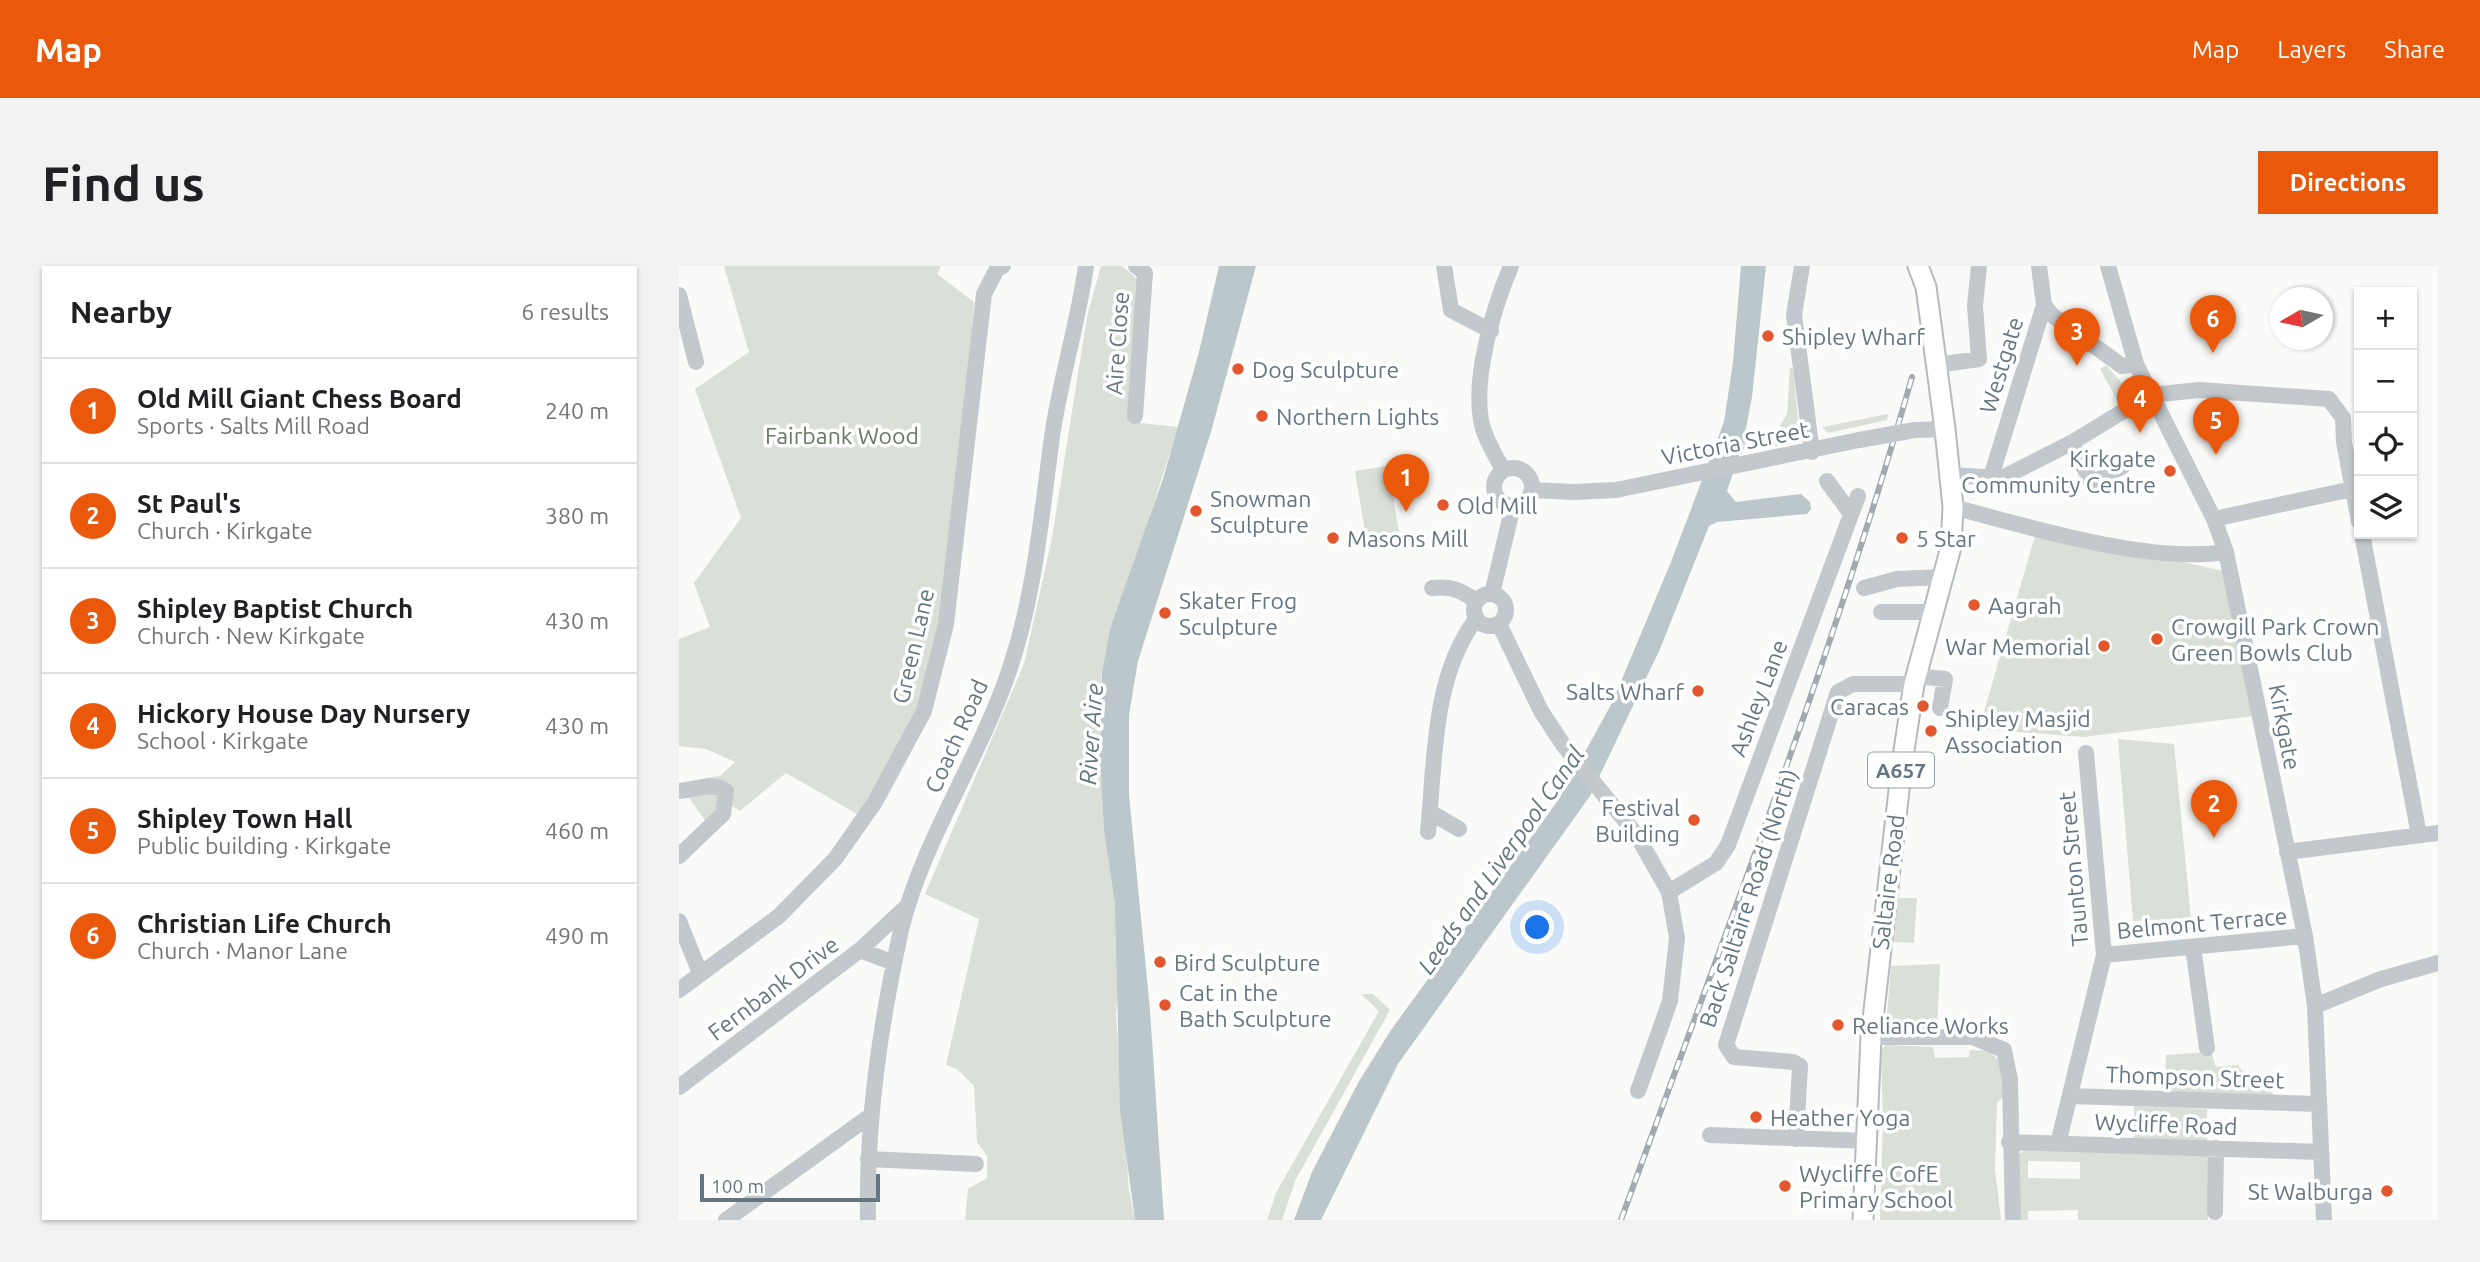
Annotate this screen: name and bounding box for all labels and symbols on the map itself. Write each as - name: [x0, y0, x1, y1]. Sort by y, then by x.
- north arrow: [2270, 287, 2333, 350]
- street label: Aire Close: [1101, 291, 1133, 395]
- pin: 6: [2190, 295, 2236, 353]
- pin: 3: [2054, 308, 2100, 366]
- street label: Westgate: [1975, 314, 2027, 416]
- place label: Shipley Wharf: [1782, 324, 1925, 349]
- marker: Shipley Wharf: [1760, 328, 1776, 344]
- place label: Dog Sculpture: [1252, 357, 1399, 382]
- marker: Dog Sculpture: [1230, 361, 1246, 377]
- pin: 4: [2117, 375, 2163, 433]
- pin: 5: [2193, 397, 2239, 455]
- place label: Northern Lights: [1276, 404, 1439, 429]
- marker: Northern Lights: [1254, 408, 1270, 424]
- street label: Victoria Street: [1659, 416, 1811, 470]
- park label: Fairbank Wood: [765, 423, 919, 448]
- place label: Kirkgate Community Centre: [1961, 446, 2156, 497]
- pin: 1: [1383, 454, 1429, 512]
- marker: Kirkgate Community Centre: [2162, 463, 2178, 479]
- place label: Snowman Sculpture: [1210, 486, 1311, 537]
- place label: Old Mill: [1457, 493, 1537, 518]
- marker: Old Mill: [1435, 497, 1451, 513]
- marker: Snowman Sculpture: [1188, 503, 1204, 519]
- place label: Masons Mill: [1347, 526, 1468, 551]
- place label: 5 Star: [1916, 526, 1976, 551]
- marker: Masons Mill: [1325, 530, 1341, 546]
- marker: 5 Star: [1894, 530, 1910, 546]
- street label: Green Lane: [888, 586, 938, 706]
- place label: Skater Frog Sculpture: [1179, 588, 1297, 639]
- place label: Aagrah: [1988, 593, 2062, 618]
- marker: Aagrah: [1966, 597, 1982, 613]
- marker: Skater Frog Sculpture: [1157, 605, 1173, 621]
- place label: Crowgill Park Crown Green Bowls Club: [2171, 614, 2379, 665]
- marker: Crowgill Park Crown Green Bowls Club: [2149, 631, 2165, 647]
- place label: War Memorial: [1945, 634, 2090, 659]
- street label: Ashley Lane: [1724, 636, 1792, 760]
- marker: War Memorial: [2096, 638, 2112, 654]
- street label: Coach Road: [920, 675, 992, 797]
- place label: Salts Wharf: [1566, 679, 1684, 704]
- water label: River Aire: [1074, 682, 1108, 786]
- street label: Kirkgate: [2264, 682, 2306, 772]
- marker: Salts Wharf: [1690, 683, 1706, 699]
- place label: Caracas: [1830, 694, 1909, 719]
- marker: Caracas: [1915, 698, 1931, 714]
- place label: Shipley Masjid Association: [1945, 706, 2091, 757]
- marker: Shipley Masjid Association: [1923, 723, 1939, 739]
- water label: Leeds and Liverpool Canal: [1412, 741, 1590, 979]
- road number: A657: [1868, 752, 1934, 788]
- street label: Back Saltaire Road (North): [1694, 766, 1803, 1031]
- pin: 2: [2191, 780, 2237, 838]
- street label: Taunton Street: [2054, 791, 2092, 947]
- place label: Festival Building: [1595, 795, 1680, 846]
- marker: Festival Building: [1686, 812, 1702, 828]
- street label: Saltaire Road: [1867, 813, 1909, 951]
- street label: Belmont Terrace: [2116, 903, 2288, 943]
- your location: [1520, 910, 1554, 944]
- street label: Fernbank Drive: [703, 931, 843, 1045]
- place label: Bird Sculpture: [1174, 950, 1321, 975]
- marker: Bird Sculpture: [1152, 954, 1168, 970]
- place label: Cat in the Bath Sculpture: [1179, 980, 1332, 1031]
- marker: Cat in the Bath Sculpture: [1157, 997, 1173, 1013]
- place label: Reliance Works: [1852, 1013, 2009, 1038]
- marker: Reliance Works: [1830, 1017, 1846, 1033]
- street label: Thompson Street: [2105, 1061, 2285, 1093]
- place label: Heather Yoga: [1770, 1105, 1910, 1130]
- marker: Heather Yoga: [1748, 1109, 1764, 1125]
- street label: Wycliffe Road: [2094, 1109, 2238, 1139]
- place label: Wycliffe CofE Primary School: [1799, 1161, 1953, 1212]
- scale bar: [700, 1171, 880, 1203]
- marker: Wycliffe CofE Primary School: [1777, 1178, 1793, 1194]
- place label: St Walburga: [2248, 1179, 2373, 1204]
- marker: St Walburga: [2379, 1183, 2395, 1199]

